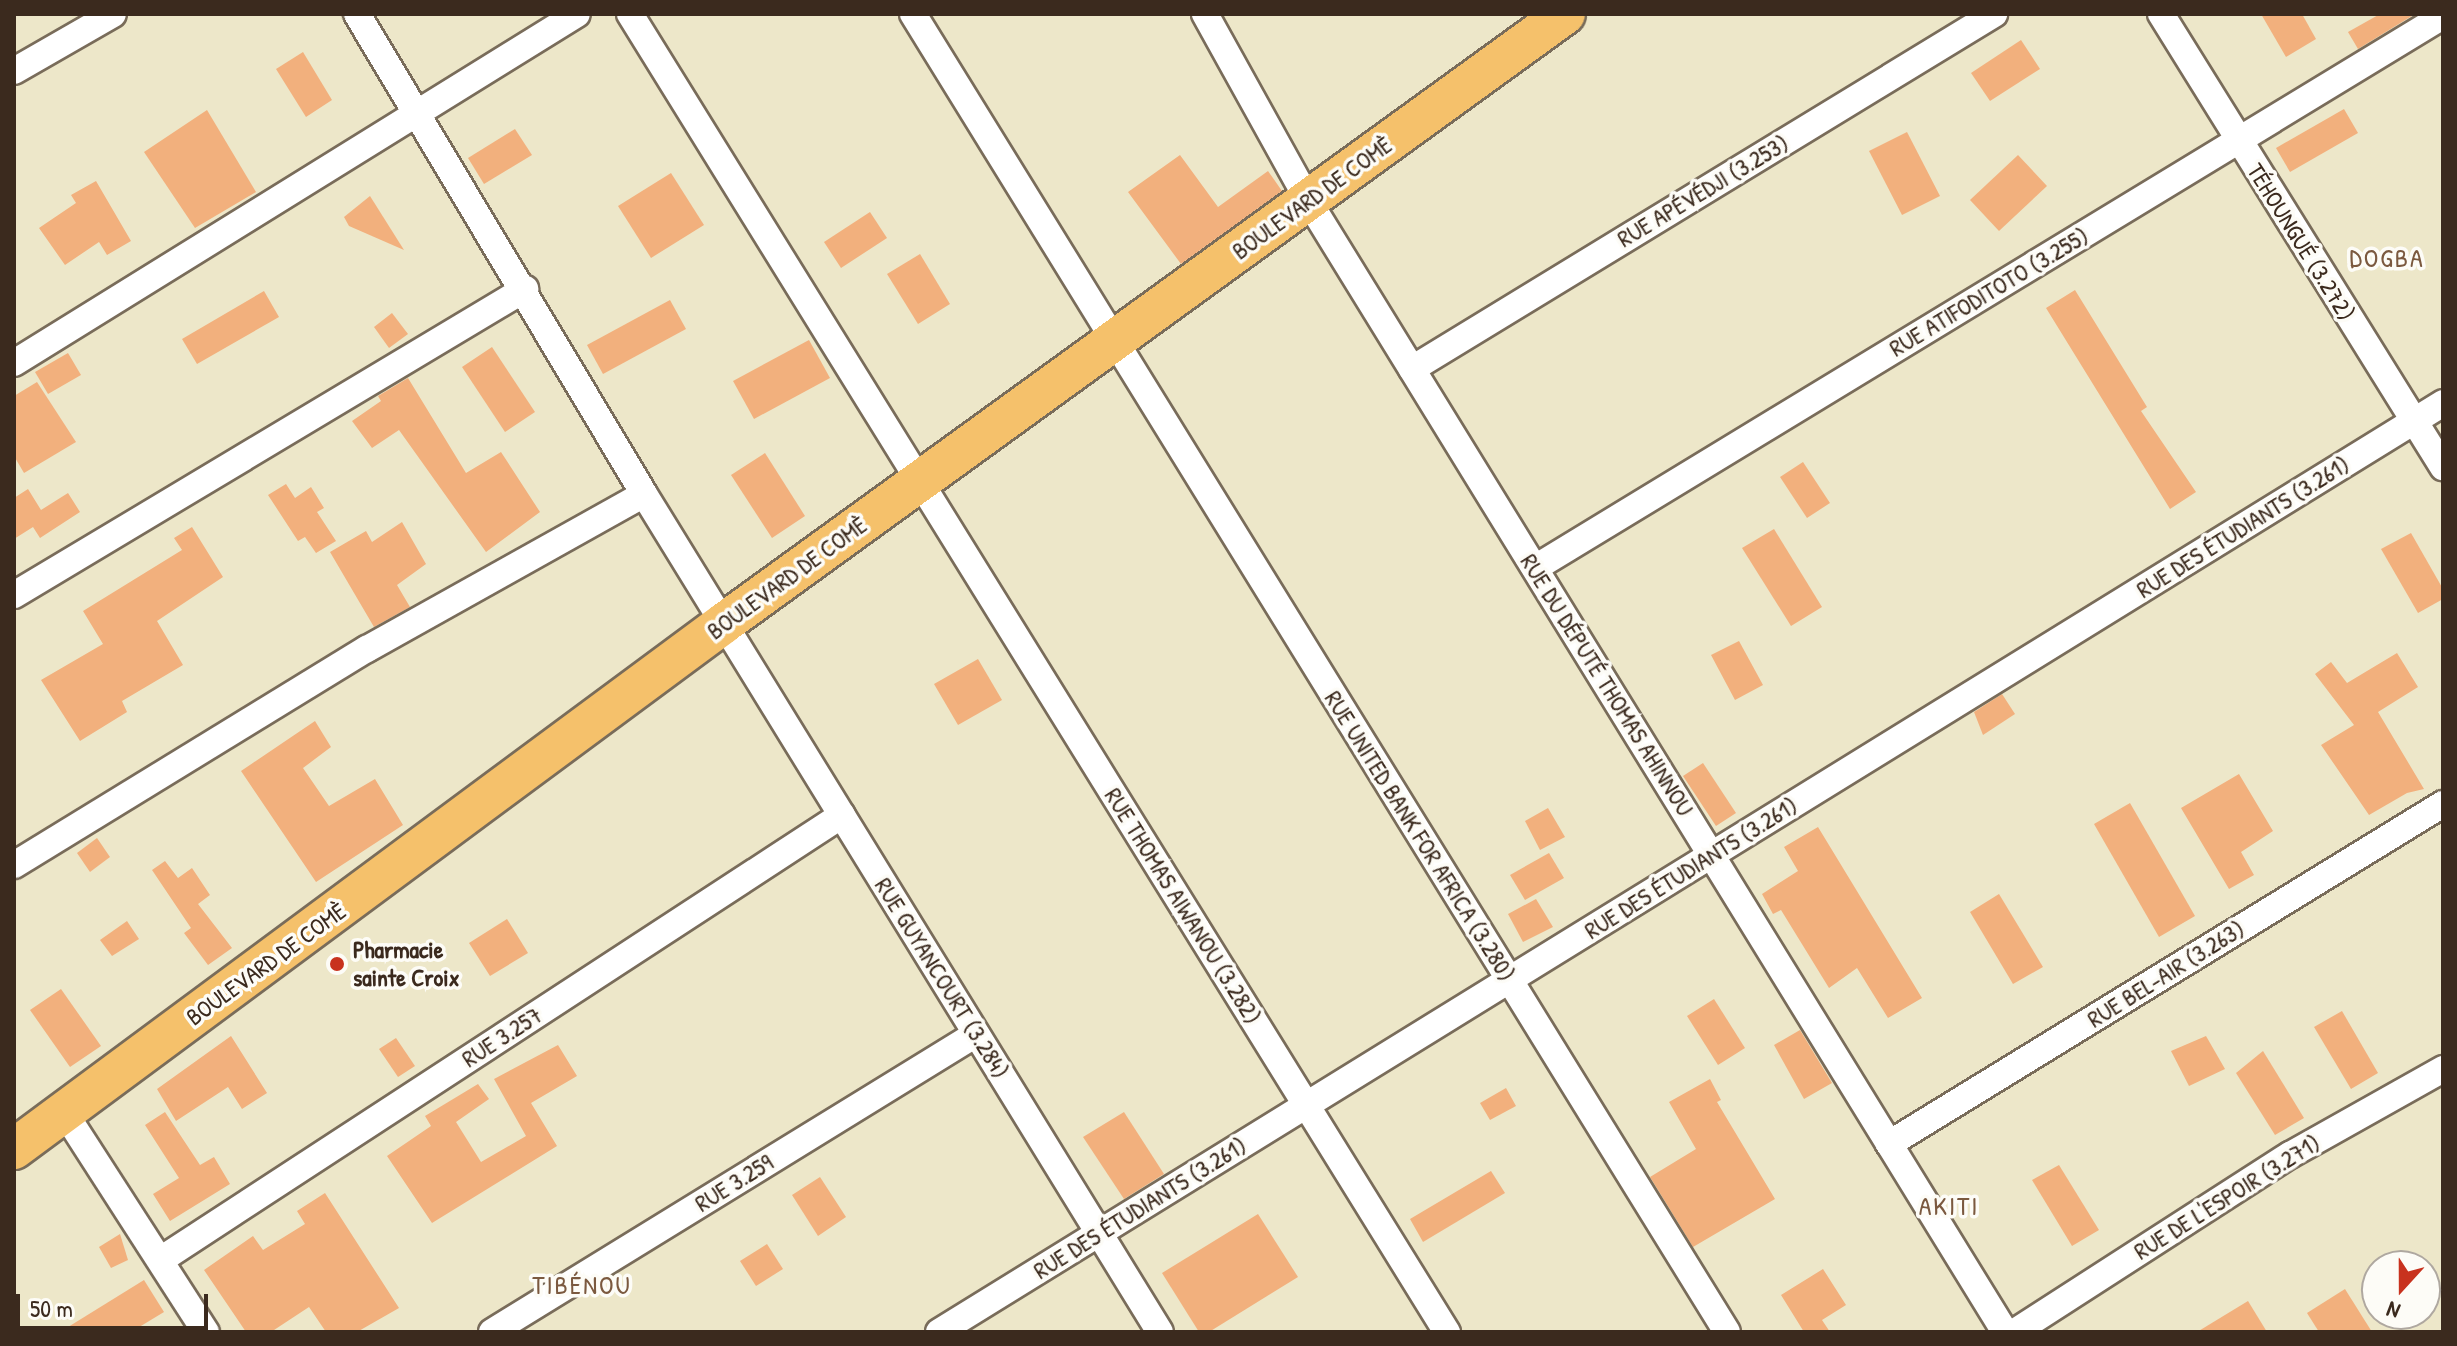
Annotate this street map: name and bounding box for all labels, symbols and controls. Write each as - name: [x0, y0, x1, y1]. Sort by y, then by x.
- street label: RUE APÉVÉDJI (3.253): [1612, 129, 1794, 253]
- street label: BOULEVARD DE COMÈ: [1227, 130, 1397, 266]
- street label: TÉHOUNGUÉ (3.272): [2241, 158, 2361, 326]
- street label: RUE ATIFODITOTO (3.255): [1884, 221, 2094, 363]
- district label: DOGBA: [2349, 242, 2425, 274]
- street label: RUE DES ÉTUDIANTS (3.261): [2131, 450, 2355, 604]
- street label: BOULEVARD DE COMÈ: [702, 510, 872, 646]
- street label: RUE DU DÉPUTÉ THOMAS AHINNOU: [1514, 549, 1700, 821]
- street label: RUE UNITED BANK FOR AFRICA (3.280): [1319, 686, 1521, 986]
- street label: RUE THOMAS AIWANOU (3.282): [1099, 783, 1267, 1029]
- street label: RUE DES ÉTUDIANTS (3.261): [1579, 791, 1803, 945]
- street label: RUE GUYANCOURT (3.284): [869, 873, 1015, 1083]
- street label: BOULEVARD DE COMÈ: [181, 896, 351, 1032]
- street label: RUE BEL-AIR (3.263): [2082, 914, 2250, 1034]
- place label: Pharmacie sainte Croix: [353, 936, 459, 992]
- marker: Pharmacie sainte Croix: [328, 955, 346, 973]
- street label: RUE 3.257: [457, 1001, 547, 1073]
- street label: RUE DE L'ESPOIR (3.271): [2129, 1128, 2325, 1266]
- street label: RUE DES ÉTUDIANTS (3.261): [1028, 1131, 1252, 1285]
- street label: RUE 3.259: [690, 1148, 778, 1218]
- district label: AKITI: [1919, 1190, 1979, 1222]
- north arrow: [2361, 1250, 2441, 1330]
- district label: TIBÉNOU: [532, 1269, 632, 1301]
- scale bar: [20, 1278, 212, 1328]
- text: 50 m: [30, 1292, 73, 1324]
- text: N: [2382, 1294, 2404, 1327]

